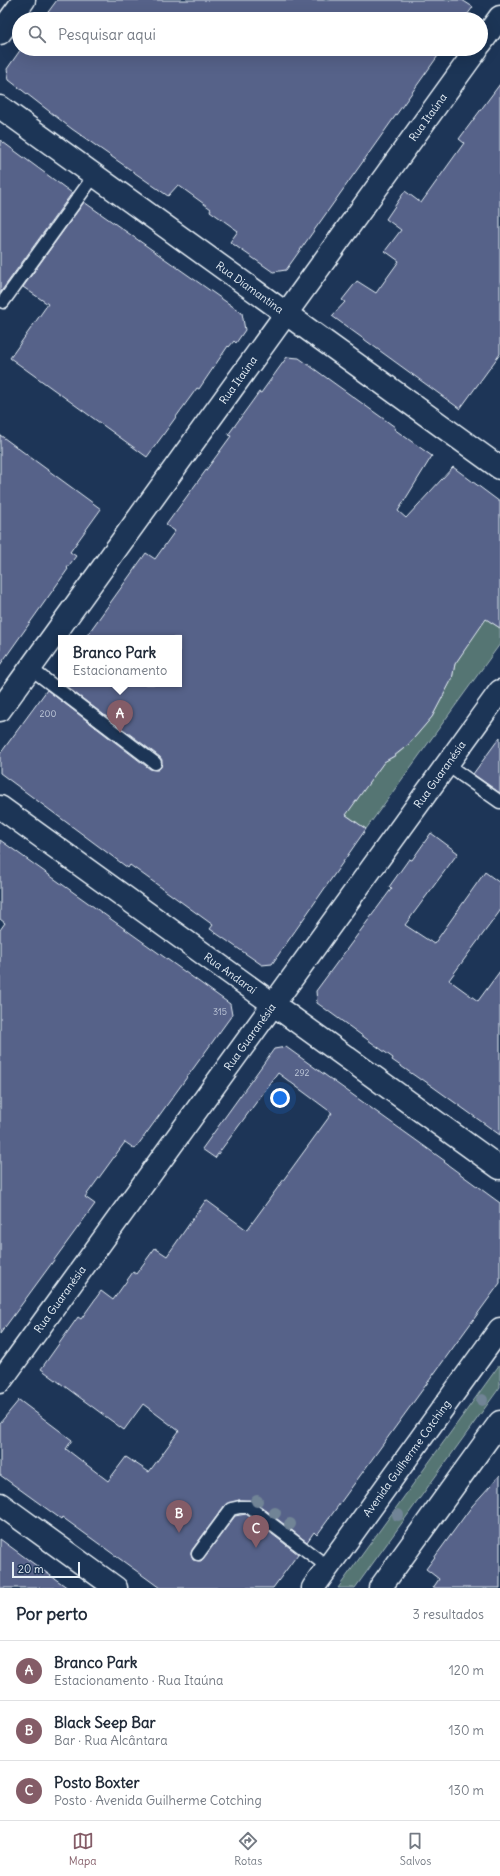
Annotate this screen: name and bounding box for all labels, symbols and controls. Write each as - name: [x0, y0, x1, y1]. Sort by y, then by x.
- search box: [12, 12, 488, 56]
- icon: search: [26, 23, 48, 45]
- text: Pesquisar aqui: [58, 25, 156, 44]
- street label: Rua Itaúna: [406, 90, 450, 144]
- street label: Rua Diamantina: [213, 258, 286, 316]
- street label: Rua Itaúna: [216, 353, 260, 407]
- popup: [58, 635, 182, 687]
- text: Branco Park: [73, 643, 156, 662]
- text: Estacionamento: [73, 662, 167, 679]
- pin: A: [107, 700, 133, 733]
- house number: 200: [40, 708, 56, 719]
- street label: Rua Guaranésia: [411, 738, 469, 811]
- street label: Rua Andaraí: [201, 950, 260, 997]
- street label: Rua Guaranésia: [221, 1001, 279, 1073]
- house number: 315: [213, 1006, 227, 1017]
- house number: 292: [294, 1067, 310, 1078]
- your location: [270, 1088, 290, 1108]
- street label: Rua Guaranésia: [31, 1263, 89, 1336]
- street label: Avenida Guilherme Cotching: [360, 1397, 454, 1519]
- pin: B: [166, 1500, 192, 1533]
- pin: C: [243, 1515, 269, 1548]
- scale bar: [12, 1560, 80, 1579]
- text: 20 m: [18, 1562, 44, 1576]
- text: Por perto: [16, 1603, 87, 1625]
- text: 3 resultados: [413, 1606, 484, 1623]
- text: Branco Park: [54, 1653, 138, 1672]
- text: A: [25, 1662, 33, 1679]
- text: 120 m: [449, 1662, 484, 1679]
- text: Estacionamento · Rua Itaúna: [54, 1672, 224, 1689]
- text: Black Seep Bar: [54, 1713, 156, 1732]
- text: B: [25, 1722, 33, 1739]
- text: 130 m: [448, 1722, 484, 1739]
- text: Bar · Rua Alcântara: [54, 1732, 168, 1749]
- text: Posto Boxter: [54, 1773, 140, 1792]
- text: C: [25, 1782, 33, 1799]
- text: 130 m: [448, 1782, 484, 1799]
- text: Posto · Avenida Guilherme Cotching: [54, 1792, 262, 1809]
- tab: Mapa: [69, 1830, 97, 1868]
- tab: Rotas: [234, 1830, 262, 1868]
- tab: Salvos: [400, 1830, 431, 1868]

